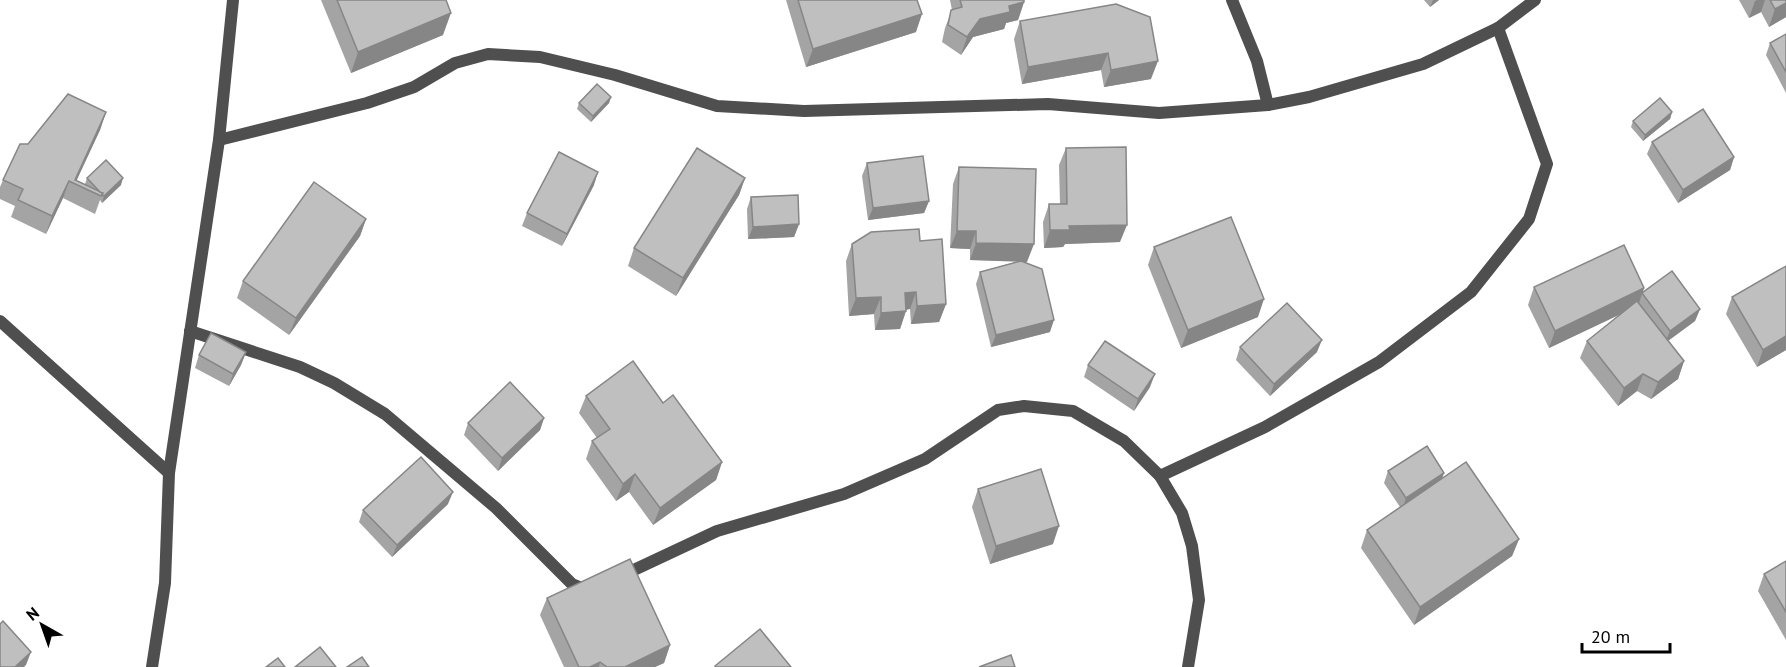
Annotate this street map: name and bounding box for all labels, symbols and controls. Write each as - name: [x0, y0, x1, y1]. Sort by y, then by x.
- north arrow: [12, 595, 72, 655]
- text: N: [22, 602, 43, 625]
- scale bar: [1582, 616, 1670, 654]
- text: 20 m: [1591, 625, 1630, 648]

